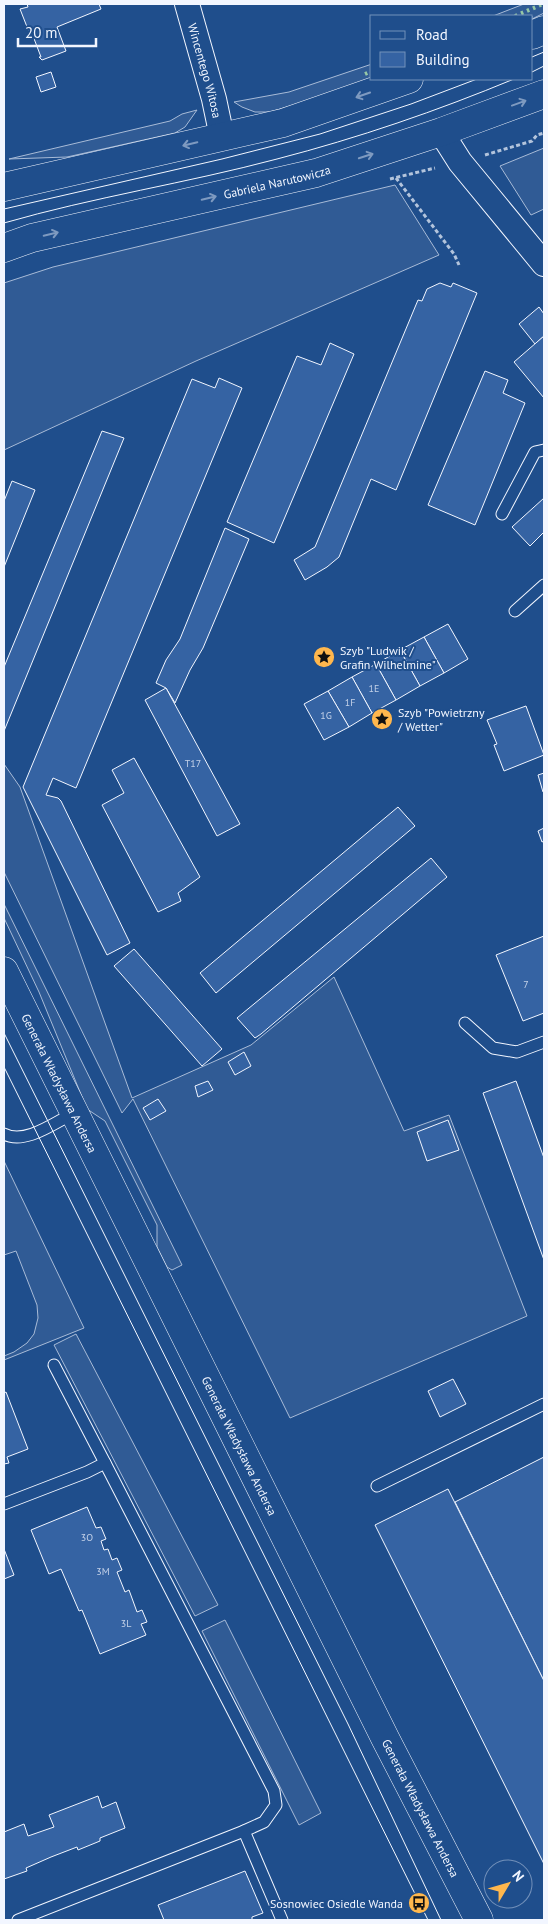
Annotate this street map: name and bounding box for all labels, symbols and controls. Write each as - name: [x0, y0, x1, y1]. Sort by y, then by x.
- scale bar: [18, 15, 95, 47]
- legend: [370, 15, 533, 80]
- street label: Wincentego Witosa: [185, 21, 225, 119]
- text: 20 m: [25, 23, 58, 42]
- text: Road: [416, 25, 448, 44]
- text: Building: [416, 50, 470, 69]
- one-way arrow: [356, 91, 371, 100]
- one-way arrow: [511, 98, 527, 107]
- one-way arrow: [183, 140, 199, 149]
- one-way arrow: [358, 151, 374, 161]
- street label: Gabriela Narutowicza: [222, 161, 332, 201]
- one-way arrow: [200, 192, 216, 202]
- one-way arrow: [42, 229, 58, 238]
- place label: Szyb "Ludwik / Grafin Wilhelmine": [340, 643, 436, 672]
- place icon: Szyb "Ludwik / Grafin Wilhelmine": [312, 645, 336, 669]
- house number: 1E: [369, 682, 379, 695]
- house number: 1F: [345, 696, 355, 709]
- place label: Szyb "Powietrzny / Wetter": [397, 705, 485, 734]
- place icon: Szyb "Powietrzny / Wetter": [370, 707, 394, 731]
- house number: 1G: [320, 709, 332, 722]
- house number: T17: [185, 757, 201, 770]
- house number: 7: [523, 978, 529, 991]
- street label: Generała Władysława Andersa: [19, 1011, 101, 1155]
- street label: Generała Władysława Andersa: [199, 1374, 281, 1518]
- house number: 3O: [81, 1531, 93, 1544]
- house number: 3M: [96, 1565, 110, 1578]
- house number: 3L: [121, 1617, 131, 1630]
- street label: Generała Władysława Andersa: [379, 1736, 463, 1880]
- north arrow: [483, 1859, 533, 1909]
- text: N: [508, 1867, 528, 1885]
- bus stop icon: Sosnowiec Osiedle Wanda: [407, 1891, 431, 1915]
- place label: Sosnowiec Osiedle Wanda: [270, 1896, 403, 1911]

